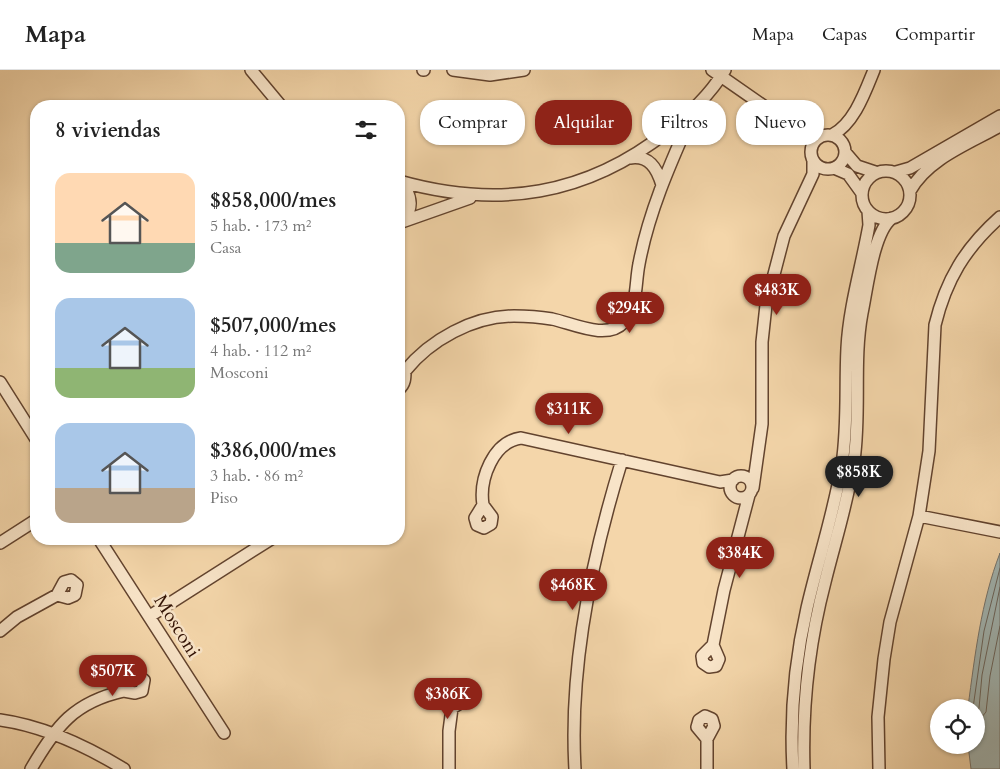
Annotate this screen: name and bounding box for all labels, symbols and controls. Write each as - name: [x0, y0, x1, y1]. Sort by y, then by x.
- text: Mapa: [25, 18, 86, 51]
- text: Mapa: [752, 22, 794, 47]
- text: Capas: [822, 22, 867, 47]
- text: Compartir: [895, 22, 975, 47]
- chip: Comprar: [420, 100, 525, 145]
- chip: Alquilar: [535, 100, 632, 145]
- chip: Filtros: [642, 100, 726, 145]
- chip: Nuevo: [736, 100, 824, 145]
- text: 8 viviendas: [55, 116, 161, 145]
- icon: filters: [352, 116, 380, 144]
- text: $858,000/mes: [210, 186, 336, 215]
- icon: home: [95, 193, 155, 253]
- text: 5 hab. · 173 m²: [210, 215, 311, 237]
- text: Casa: [210, 237, 241, 259]
- pin: $483K: [742, 274, 812, 316]
- text: $483K: [754, 279, 800, 301]
- pin: $294K: [595, 292, 665, 334]
- text: $294K: [607, 297, 653, 319]
- text: $507,000/mes: [210, 311, 336, 340]
- icon: home: [95, 318, 155, 378]
- text: 4 hab. · 112 m²: [210, 340, 311, 362]
- text: Mosconi: [210, 362, 269, 384]
- pin: $311K: [534, 392, 604, 435]
- text: $311K: [546, 398, 592, 420]
- text: $386,000/mes: [210, 436, 336, 465]
- icon: home: [95, 443, 155, 503]
- pin: $858K: [824, 456, 894, 498]
- text: $858K: [836, 461, 882, 483]
- text: 3 hab. · 86 m²: [210, 465, 303, 487]
- text: Piso: [210, 487, 238, 509]
- pin: $384K: [705, 536, 775, 579]
- text: $384K: [717, 542, 763, 564]
- pin: $468K: [538, 568, 608, 611]
- text: $468K: [550, 574, 596, 596]
- street label: Mosconi: [148, 590, 206, 662]
- pin: $507K: [78, 654, 148, 697]
- text: $507K: [90, 660, 136, 682]
- pin: $386K: [413, 678, 483, 720]
- text: $386K: [425, 683, 471, 705]
- map controls: [930, 699, 985, 754]
- button: locate: [930, 699, 985, 754]

